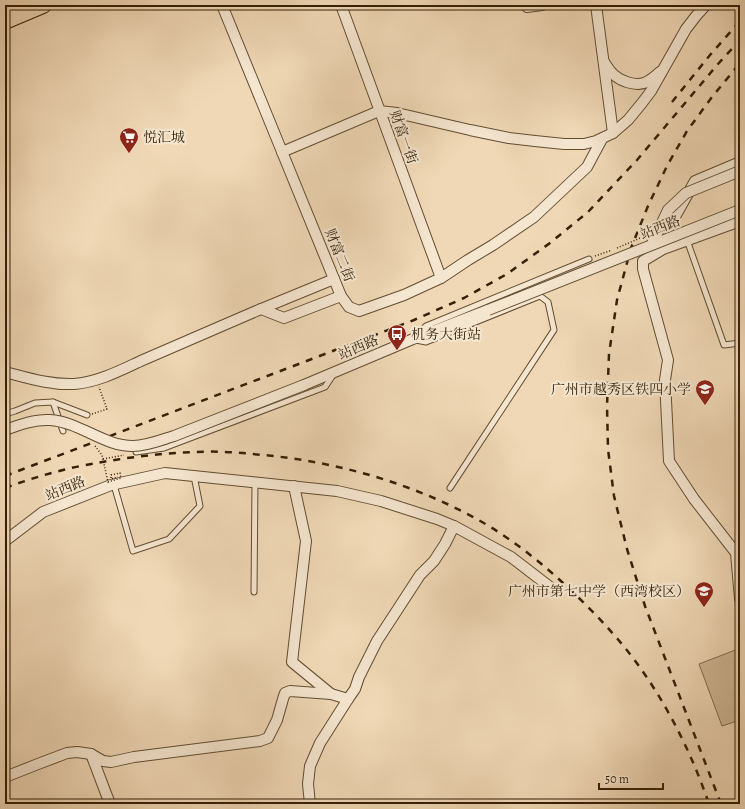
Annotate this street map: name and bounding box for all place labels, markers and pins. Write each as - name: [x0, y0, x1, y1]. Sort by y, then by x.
- supermarket icon: 悦汇城: [118, 126, 140, 154]
- place label: 悦汇城: [143, 128, 185, 147]
- bus stop icon: 机务大街站: [386, 323, 408, 351]
- place label: 机务大街站: [411, 325, 481, 344]
- school or university icon: 广州市越秀区铁四小学: [694, 378, 716, 406]
- place label: 广州市越秀区铁四小学: [551, 380, 691, 399]
- school or university icon: 广州市第七中学（西湾校区）: [693, 580, 715, 608]
- place label: 广州市第七中学（西湾校区）: [508, 582, 690, 601]

